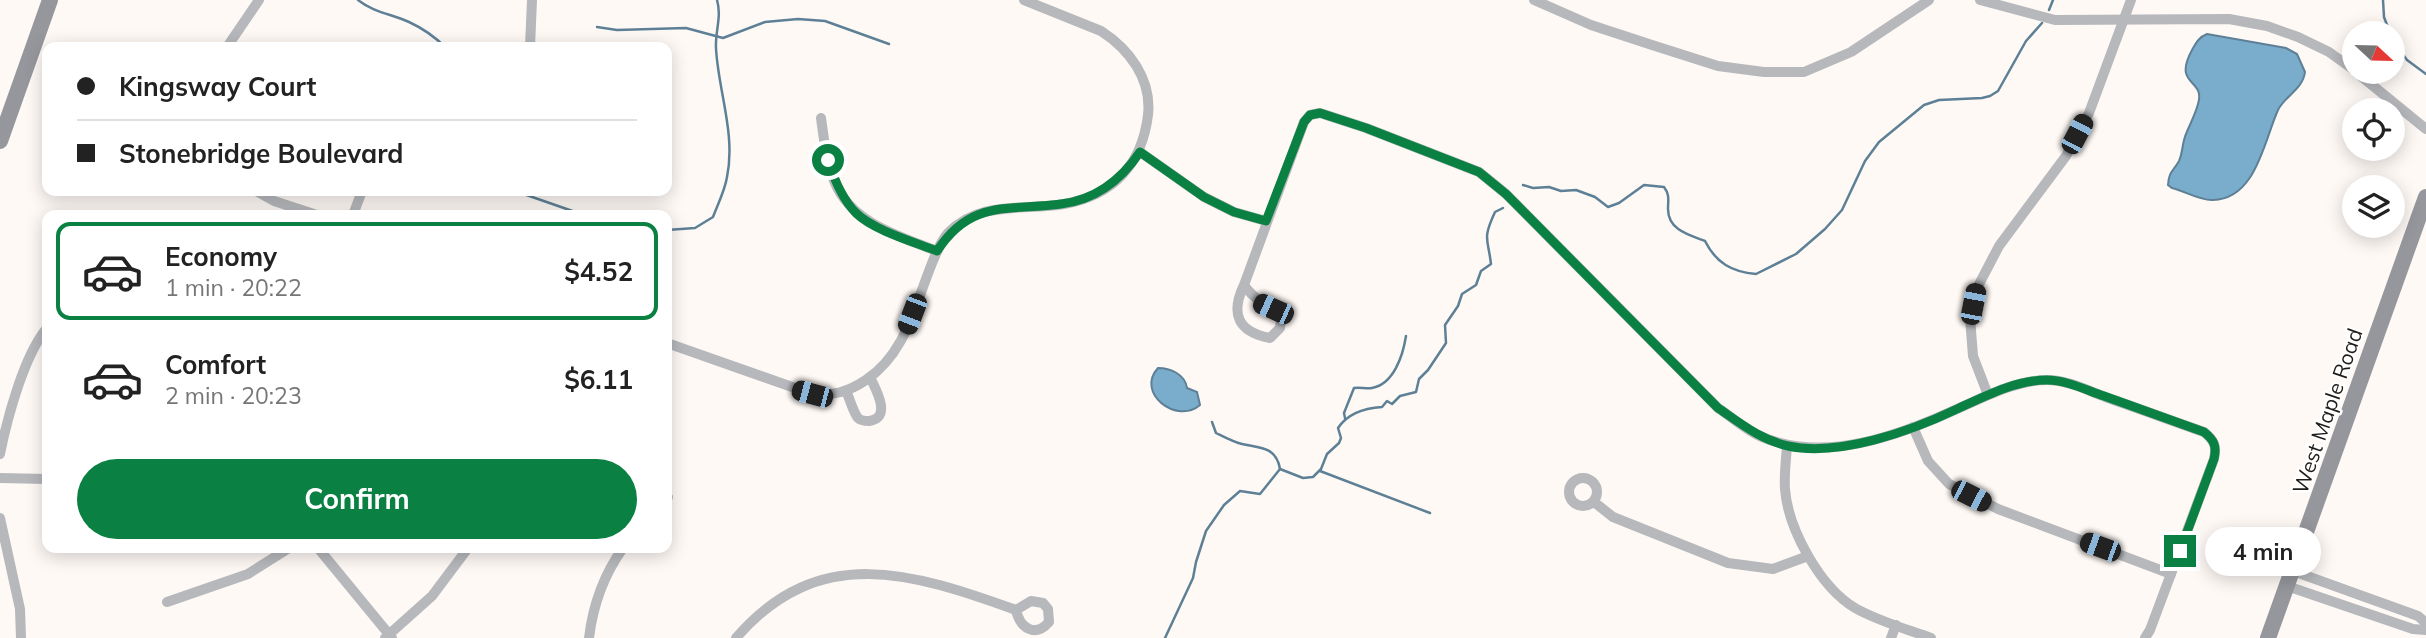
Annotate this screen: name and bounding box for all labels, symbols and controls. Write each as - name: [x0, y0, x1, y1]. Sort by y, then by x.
- north arrow: [2342, 21, 2404, 84]
- map controls: [2342, 21, 2405, 238]
- text: Kingsway Court: [119, 70, 316, 103]
- button: locate: [2342, 98, 2405, 161]
- car: [2058, 111, 2097, 157]
- text: Stonebridge Boulevard: [119, 137, 403, 170]
- route start: [812, 144, 844, 176]
- button: layers: [2342, 175, 2405, 238]
- icon: car: [81, 240, 144, 303]
- text: Economy: [165, 240, 277, 273]
- text: $4.52: [564, 255, 633, 288]
- text: 1 min · 20:22: [165, 273, 302, 302]
- car: [1959, 281, 1988, 327]
- car: [895, 291, 930, 337]
- car: [1250, 291, 1297, 327]
- street label: West Maple Road: [2286, 325, 2368, 497]
- icon: car: [81, 348, 144, 411]
- text: Comfort: [165, 348, 266, 381]
- text: $6.11: [564, 363, 633, 396]
- car: [789, 378, 836, 410]
- text: 2 min · 20:23: [165, 381, 302, 410]
- button: Confirm: [77, 459, 637, 539]
- car: [1948, 477, 1995, 515]
- callout: 4 min: [2204, 526, 2320, 576]
- car: [2077, 530, 2124, 564]
- route end: [2164, 535, 2196, 567]
- text: 4 min: [2233, 537, 2293, 566]

